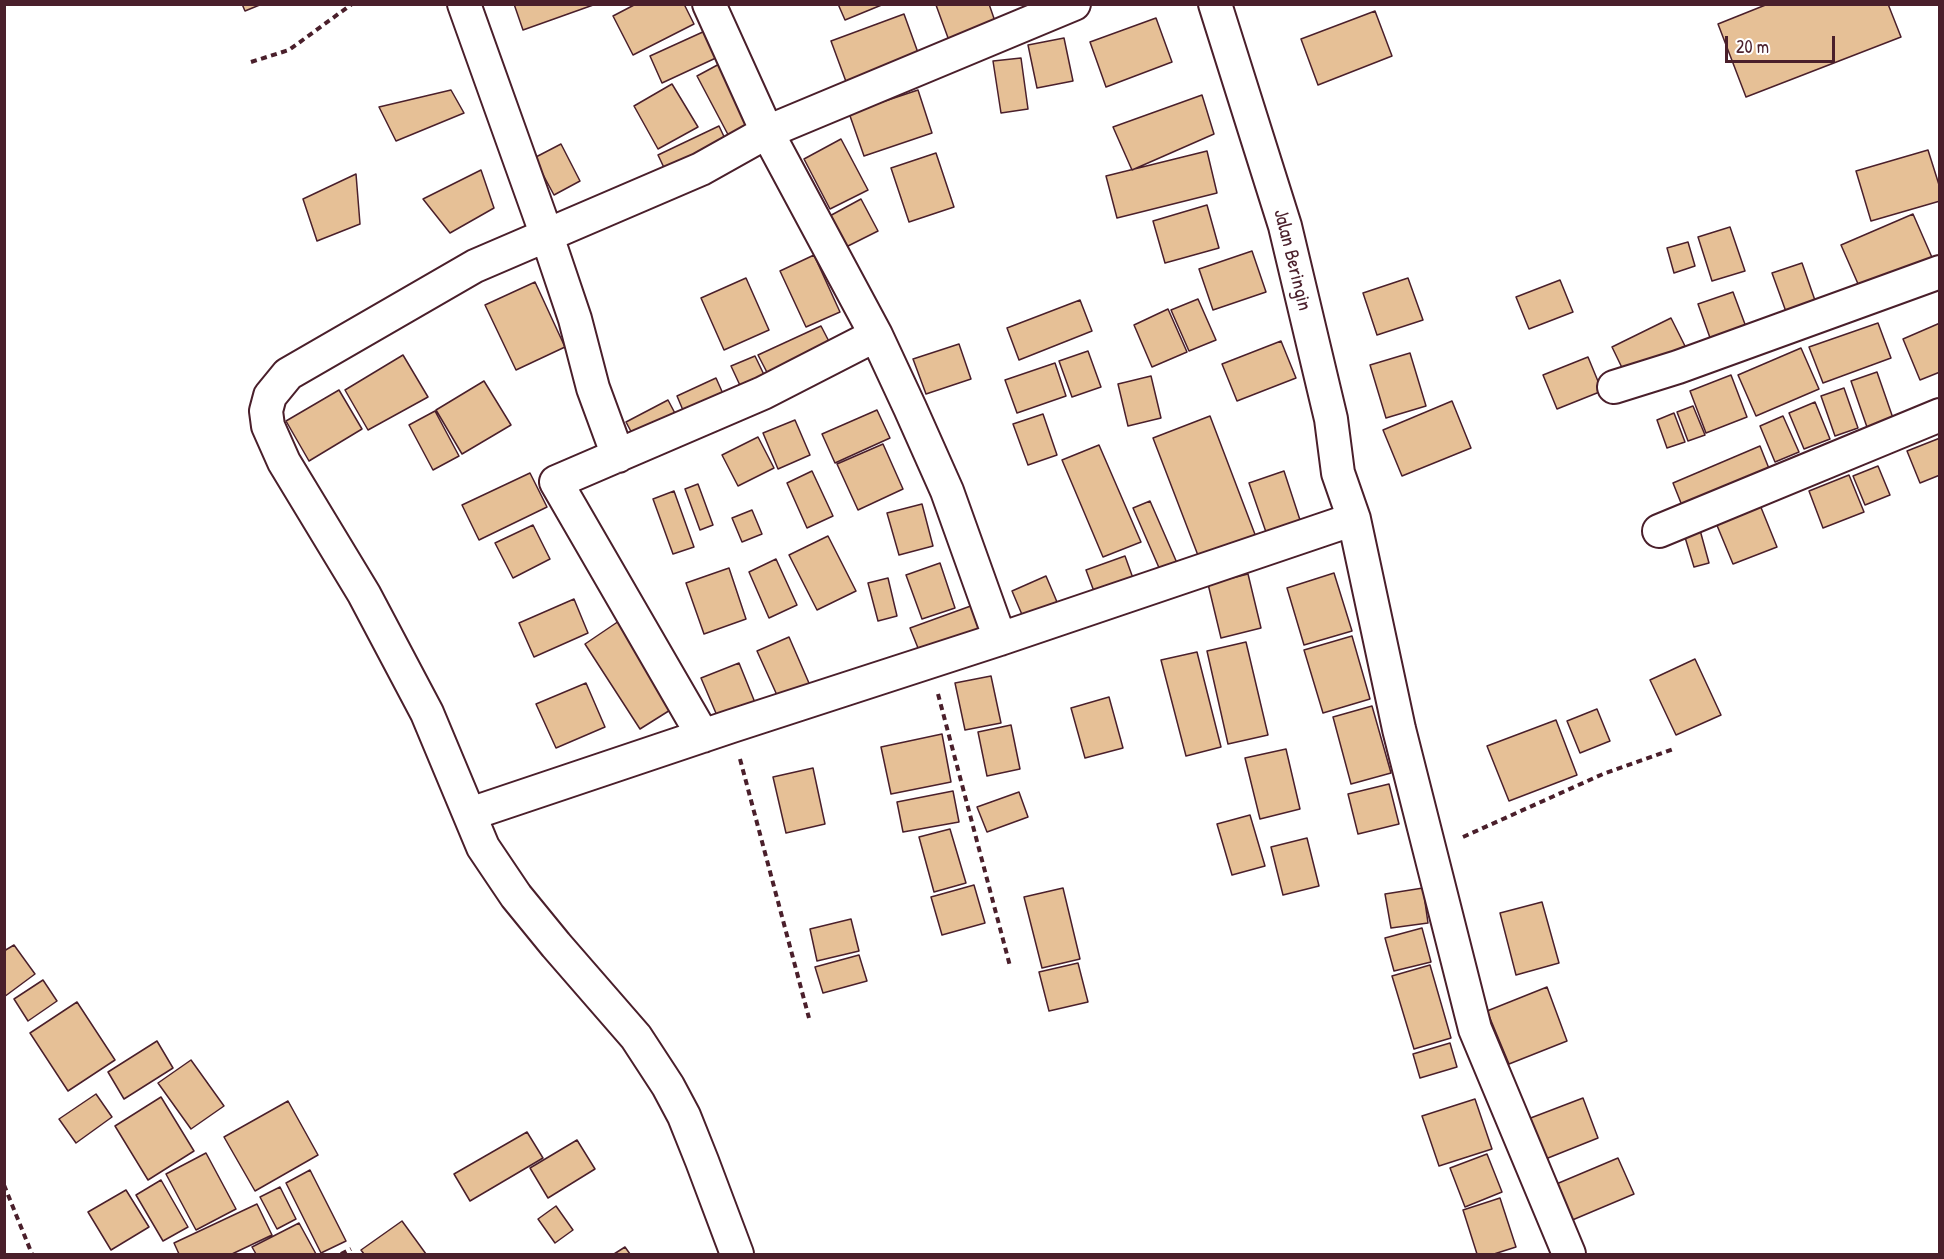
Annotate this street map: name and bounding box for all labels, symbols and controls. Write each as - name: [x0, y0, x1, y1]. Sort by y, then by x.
- scale bar: [1728, 24, 1838, 62]
- text: 20 m: [1736, 34, 1769, 59]
- street label: Jalan Beringin: [1268, 207, 1316, 313]

